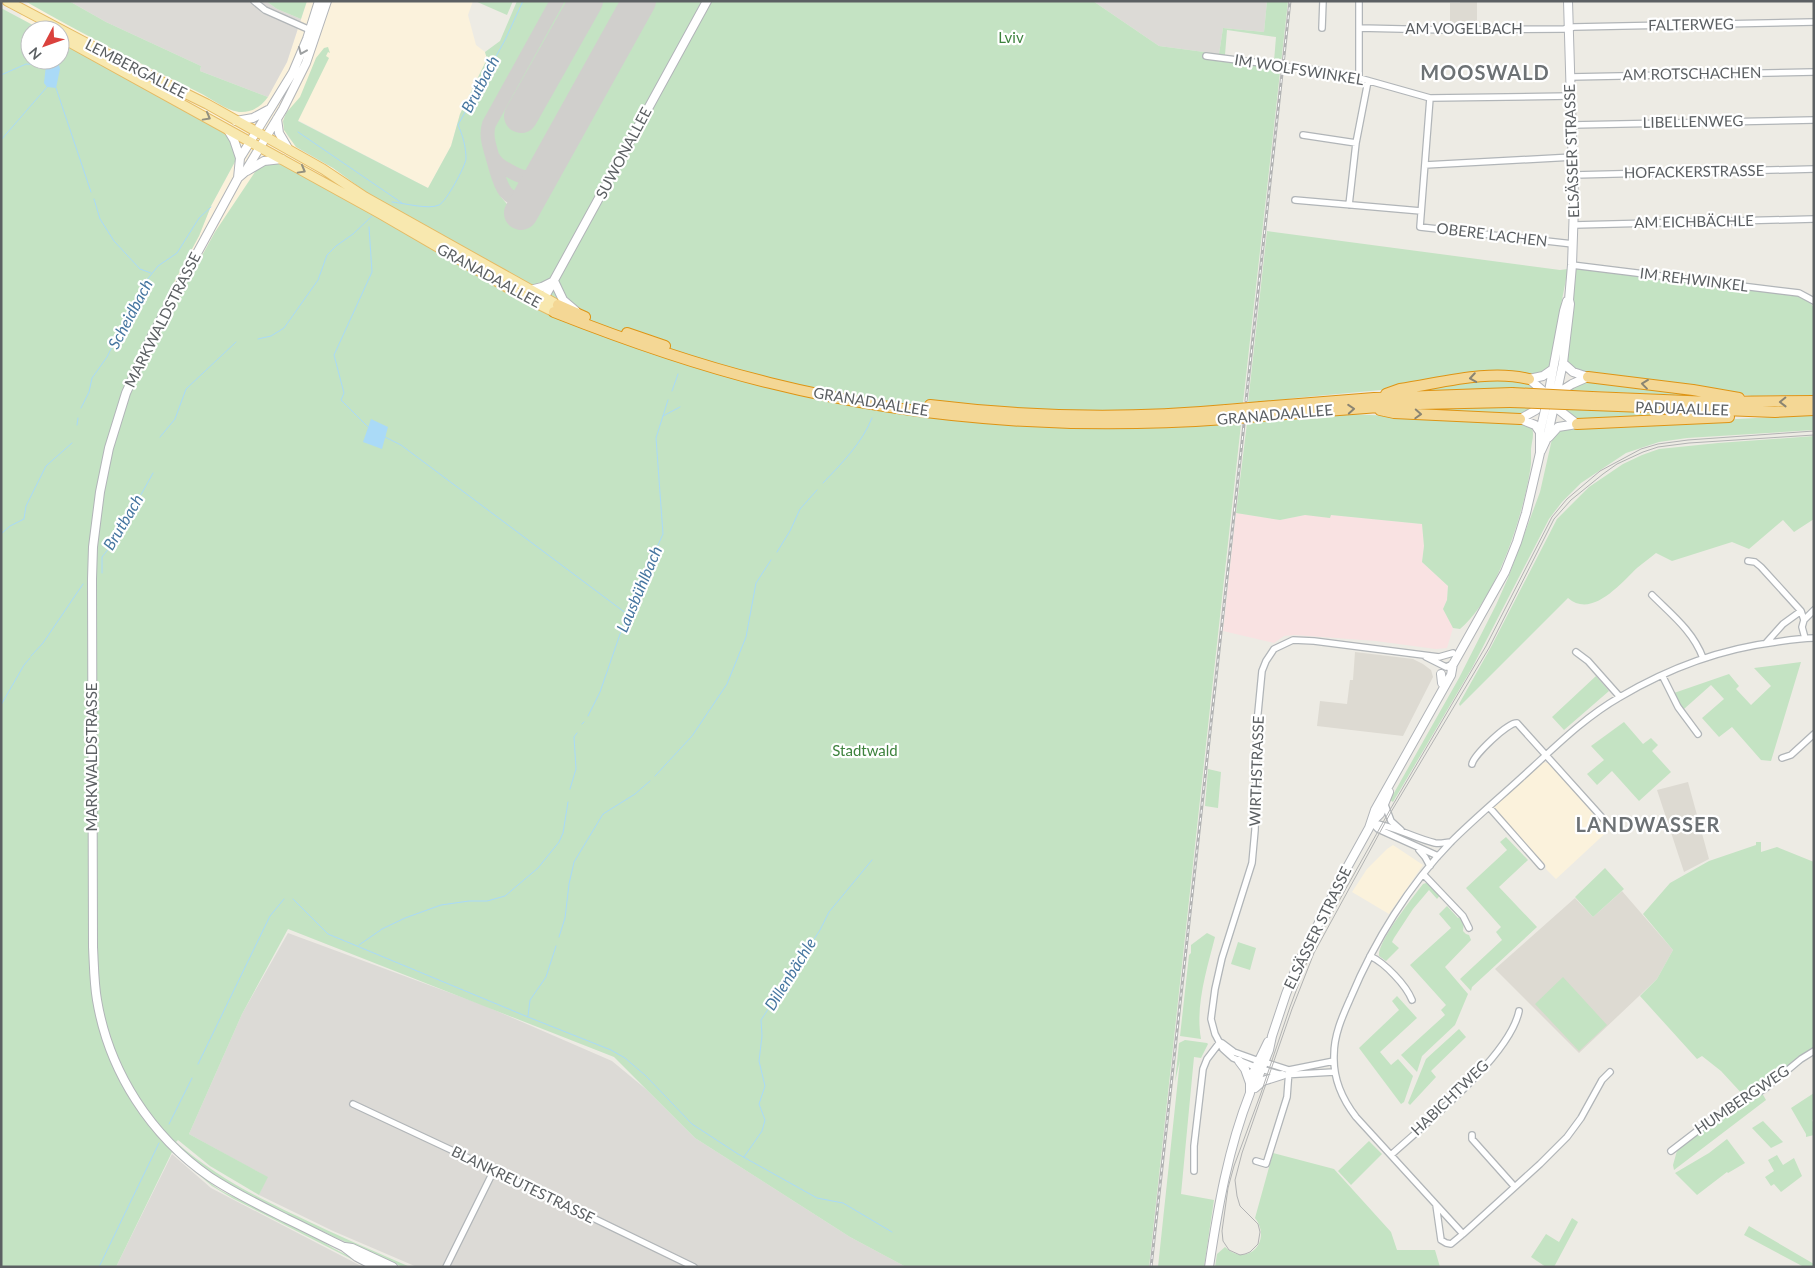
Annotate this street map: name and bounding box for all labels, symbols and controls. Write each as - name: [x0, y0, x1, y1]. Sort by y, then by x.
- street label: FALTERWEG: [1648, 14, 1734, 34]
- street label: AM VOGELBACH: [1405, 19, 1523, 37]
- north arrow: [20, 20, 70, 70]
- park label: Lviv: [998, 28, 1024, 46]
- street label: LEMBERGALLEE: [83, 35, 190, 101]
- text: N: [25, 44, 45, 64]
- one-way arrow: [297, 46, 308, 55]
- street label: IM WOLFSWINKEL: [1233, 50, 1365, 88]
- water label: Brutbach: [457, 52, 502, 115]
- district label: MOOSWALD: [1420, 60, 1550, 84]
- street label: AM ROTSCHACHEN: [1623, 63, 1761, 83]
- street label: ELSÄSSER STRASSE: [1560, 84, 1582, 218]
- street label: SUWONALLEE: [591, 104, 655, 201]
- one-way arrow: [202, 111, 211, 121]
- street label: LIBELLENWEG: [1642, 111, 1744, 131]
- street label: HOFACKERSTRASSE: [1624, 161, 1764, 181]
- one-way arrow: [296, 163, 305, 173]
- street label: AM EICHBÄCHLE: [1634, 211, 1754, 231]
- street label: OBERE LACHEN: [1436, 218, 1549, 250]
- street label: GRANADAALLEE: [434, 239, 545, 311]
- street label: MARKWALDSTRASSE: [120, 249, 204, 390]
- street label: IM REHWINKEL: [1639, 263, 1750, 295]
- water label: Scheidbach: [103, 276, 156, 352]
- one-way arrow: [1468, 372, 1476, 383]
- one-way arrow: [1640, 379, 1649, 389]
- street label: GRANADAALLEE: [812, 383, 930, 419]
- one-way arrow: [1778, 396, 1786, 407]
- street label: PADUAALLEE: [1635, 397, 1729, 419]
- street label: GRANADAALLEE: [1216, 400, 1334, 428]
- one-way arrow: [1347, 404, 1355, 415]
- one-way arrow: [1414, 409, 1422, 420]
- water label: Brutbach: [99, 491, 147, 553]
- water label: Lausbühlbach: [612, 543, 665, 635]
- street label: MARKWALDSTRASSE: [82, 682, 100, 832]
- street label: WIRTHSTRASSE: [1245, 715, 1267, 827]
- park label: Stadtwald: [832, 741, 898, 759]
- district label: LANDWASSER: [1576, 812, 1720, 836]
- street label: ELSÄSSER STRASSE: [1280, 863, 1355, 992]
- water label: Dillenbächle: [760, 934, 819, 1013]
- street label: HABICHTWEG: [1407, 1056, 1492, 1139]
- street label: HUMBERGWEG: [1691, 1061, 1792, 1137]
- street label: BLANKREUTESTRASSE: [449, 1142, 598, 1227]

